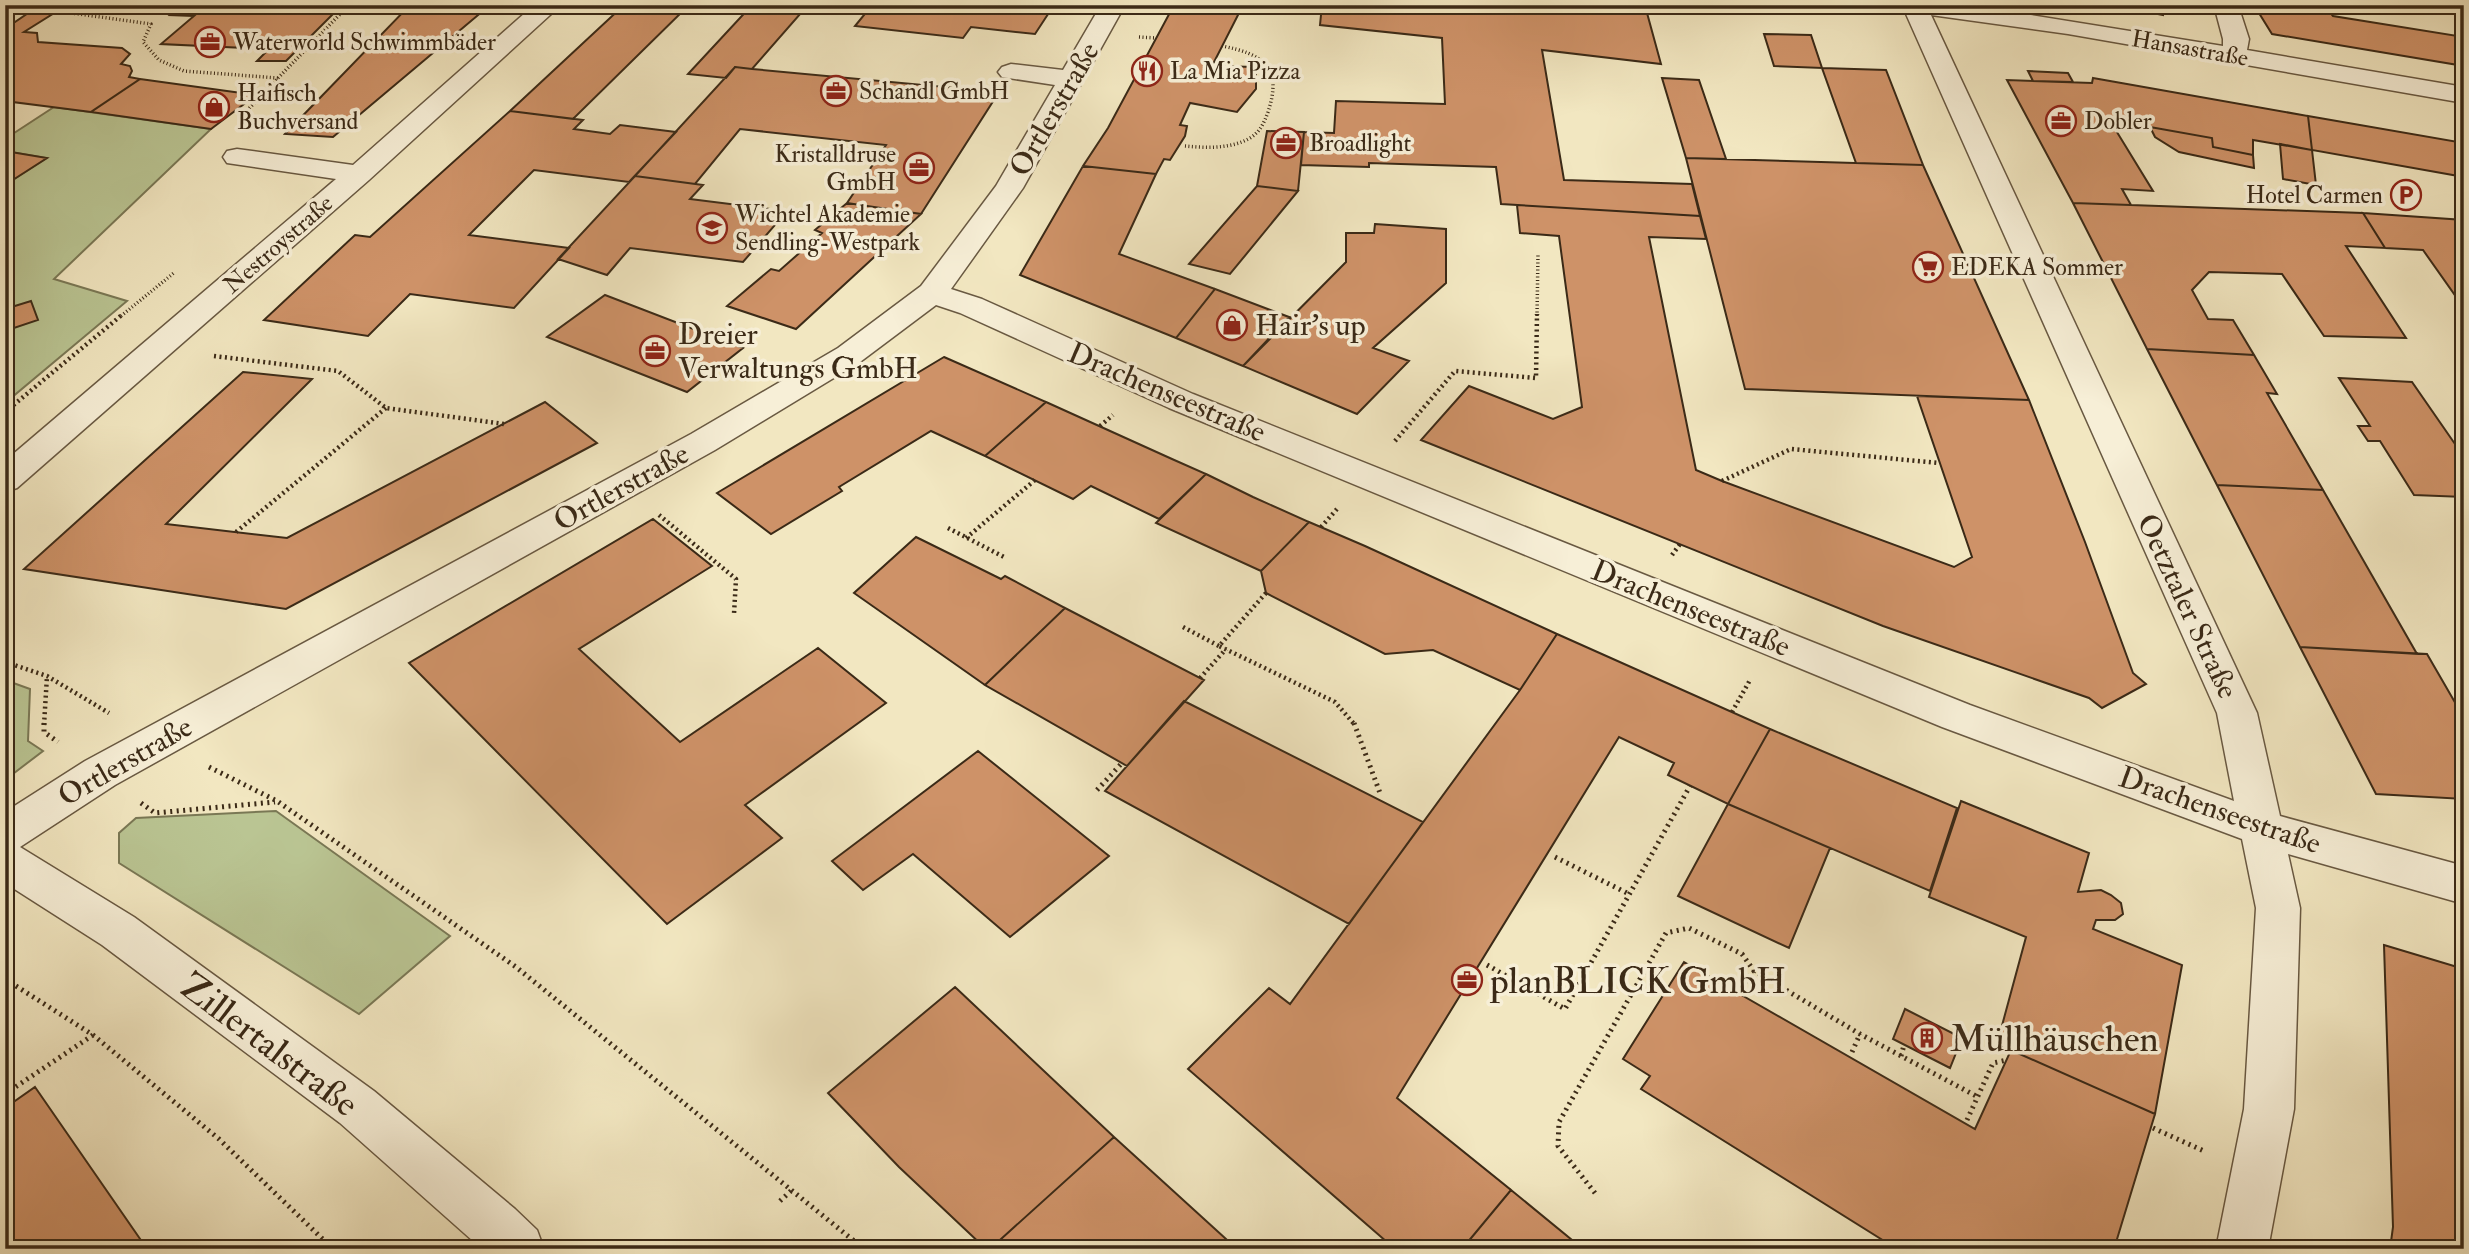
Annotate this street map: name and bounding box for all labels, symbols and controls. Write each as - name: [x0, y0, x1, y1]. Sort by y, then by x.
- street label: Hansastraße: [2129, 23, 2251, 74]
- office icon: Waterworld Schwimmbäder: [193, 25, 227, 59]
- place label: Waterworld Schwimmbäder: [232, 27, 496, 58]
- street label: Ortlerstraße: [1001, 36, 1108, 183]
- restaurant icon: La Mia Pizza: [1130, 54, 1164, 88]
- place label: La Mia Pizza: [1170, 56, 1301, 87]
- office icon: Schandl GmbH: [819, 74, 853, 108]
- place label: Schandl GmbH: [859, 76, 1010, 107]
- place label: Haifisch Buchversand: [237, 78, 359, 137]
- shop icon: Haifisch Buchversand: [197, 90, 231, 124]
- office icon: Dobler: [2044, 104, 2078, 138]
- place label: Dobler: [2084, 106, 2152, 137]
- office icon: Broadlight: [1269, 126, 1303, 160]
- place label: Broadlight: [1309, 128, 1411, 159]
- place label: Kristalldruse GmbH: [774, 139, 896, 198]
- office icon: Kristalldruse GmbH: [902, 151, 936, 185]
- parking icon: Hotel Carmen: [2389, 178, 2423, 212]
- place label: Hotel Carmen: [2246, 180, 2383, 211]
- street label: Nestroystraße: [217, 188, 340, 301]
- place label: Wichtel Akademie Sendling-Westpark: [734, 199, 921, 258]
- school or university icon: Wichtel Akademie Sendling-Westpark: [695, 211, 729, 245]
- supermarket icon: EDEKA Sommer: [1911, 250, 1945, 284]
- place label: EDEKA Sommer: [1951, 252, 2123, 283]
- place label: Hair's up: [1255, 307, 1366, 344]
- shop icon: Hair's up: [1215, 308, 1249, 342]
- place label: Dreier Verwaltungs GmbH: [678, 316, 918, 387]
- office icon: Dreier Verwaltungs GmbH: [638, 334, 672, 368]
- street label: Drachenseestraße: [1062, 334, 1271, 451]
- street label: Ortlerstraße: [547, 435, 695, 540]
- street label: Oetztaler Straße: [2129, 508, 2246, 704]
- street label: Drachenseestraße: [1586, 552, 1796, 665]
- street label: Ortlerstraße: [52, 708, 199, 815]
- street label: Drachenseestraße: [2114, 759, 2326, 862]
- place label: planBLICK GmbH: [1489, 958, 1786, 1005]
- street label: Zillertalstraße: [171, 963, 368, 1128]
- office icon: planBLICK GmbH: [1450, 963, 1484, 997]
- place label: Müllhäuschen: [1950, 1016, 2159, 1063]
- building icon: Müllhäuschen: [1910, 1021, 1944, 1055]

